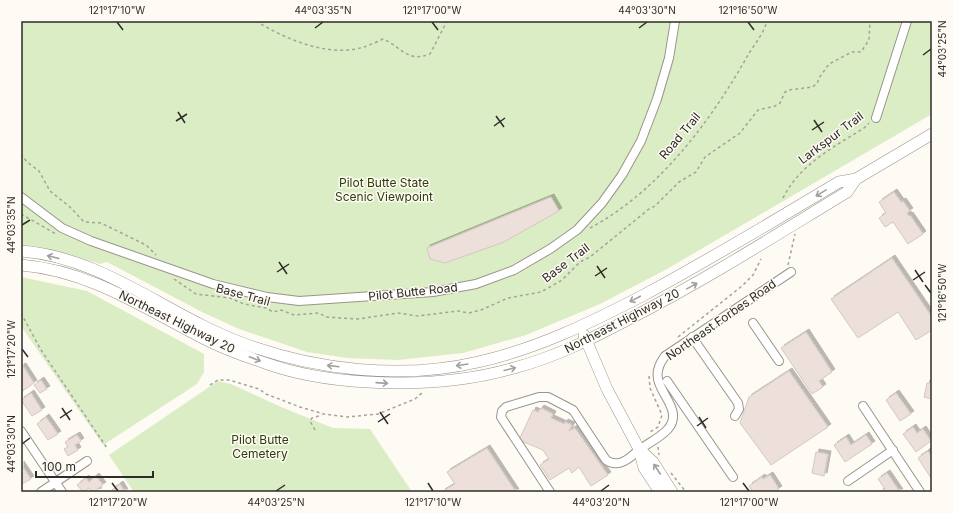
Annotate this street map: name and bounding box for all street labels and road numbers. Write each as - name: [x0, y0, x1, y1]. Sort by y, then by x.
- street label: Larkspur Trail: [795, 108, 866, 167]
- street label: Road Trail: [656, 109, 704, 162]
- street label: Base Trail: [539, 240, 592, 285]
- street label: Northeast Forbes Road: [663, 276, 779, 363]
- street label: Pilot Butte Road: [368, 279, 458, 304]
- street label: Base Trail: [214, 280, 272, 309]
- street label: Northeast Highway 20: [562, 285, 682, 356]
- street label: Northeast Highway 20: [117, 287, 238, 356]

